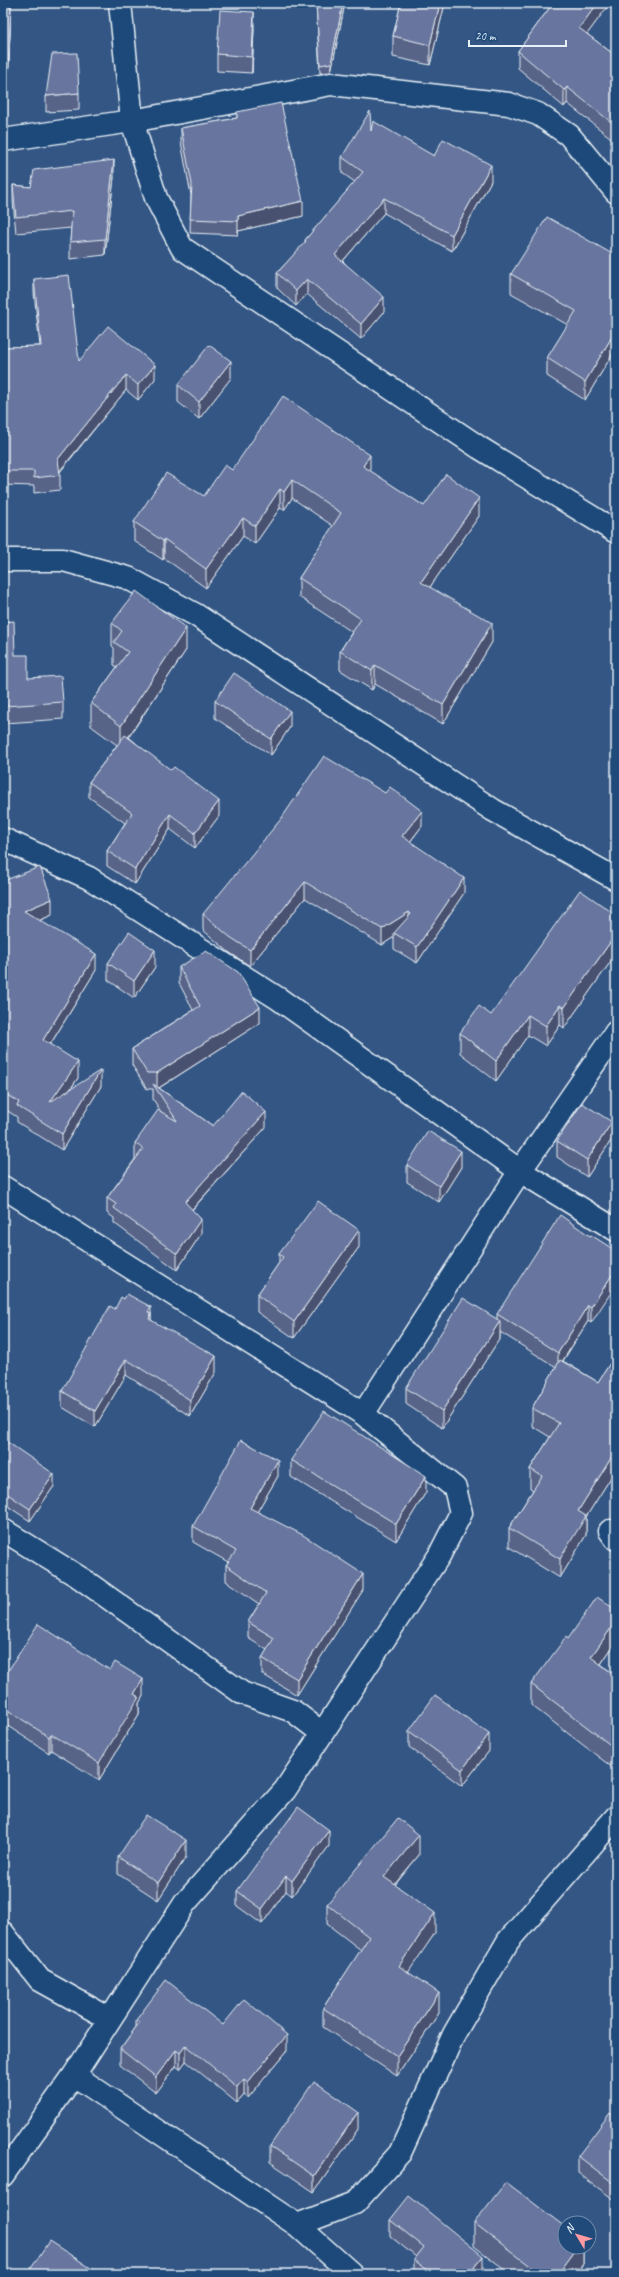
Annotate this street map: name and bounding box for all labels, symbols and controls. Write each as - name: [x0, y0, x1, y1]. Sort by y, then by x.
- scale bar: [469, 22, 566, 48]
- text: 20 m: [475, 28, 497, 44]
- north arrow: [557, 2215, 597, 2255]
- text: N: [562, 2220, 578, 2236]

